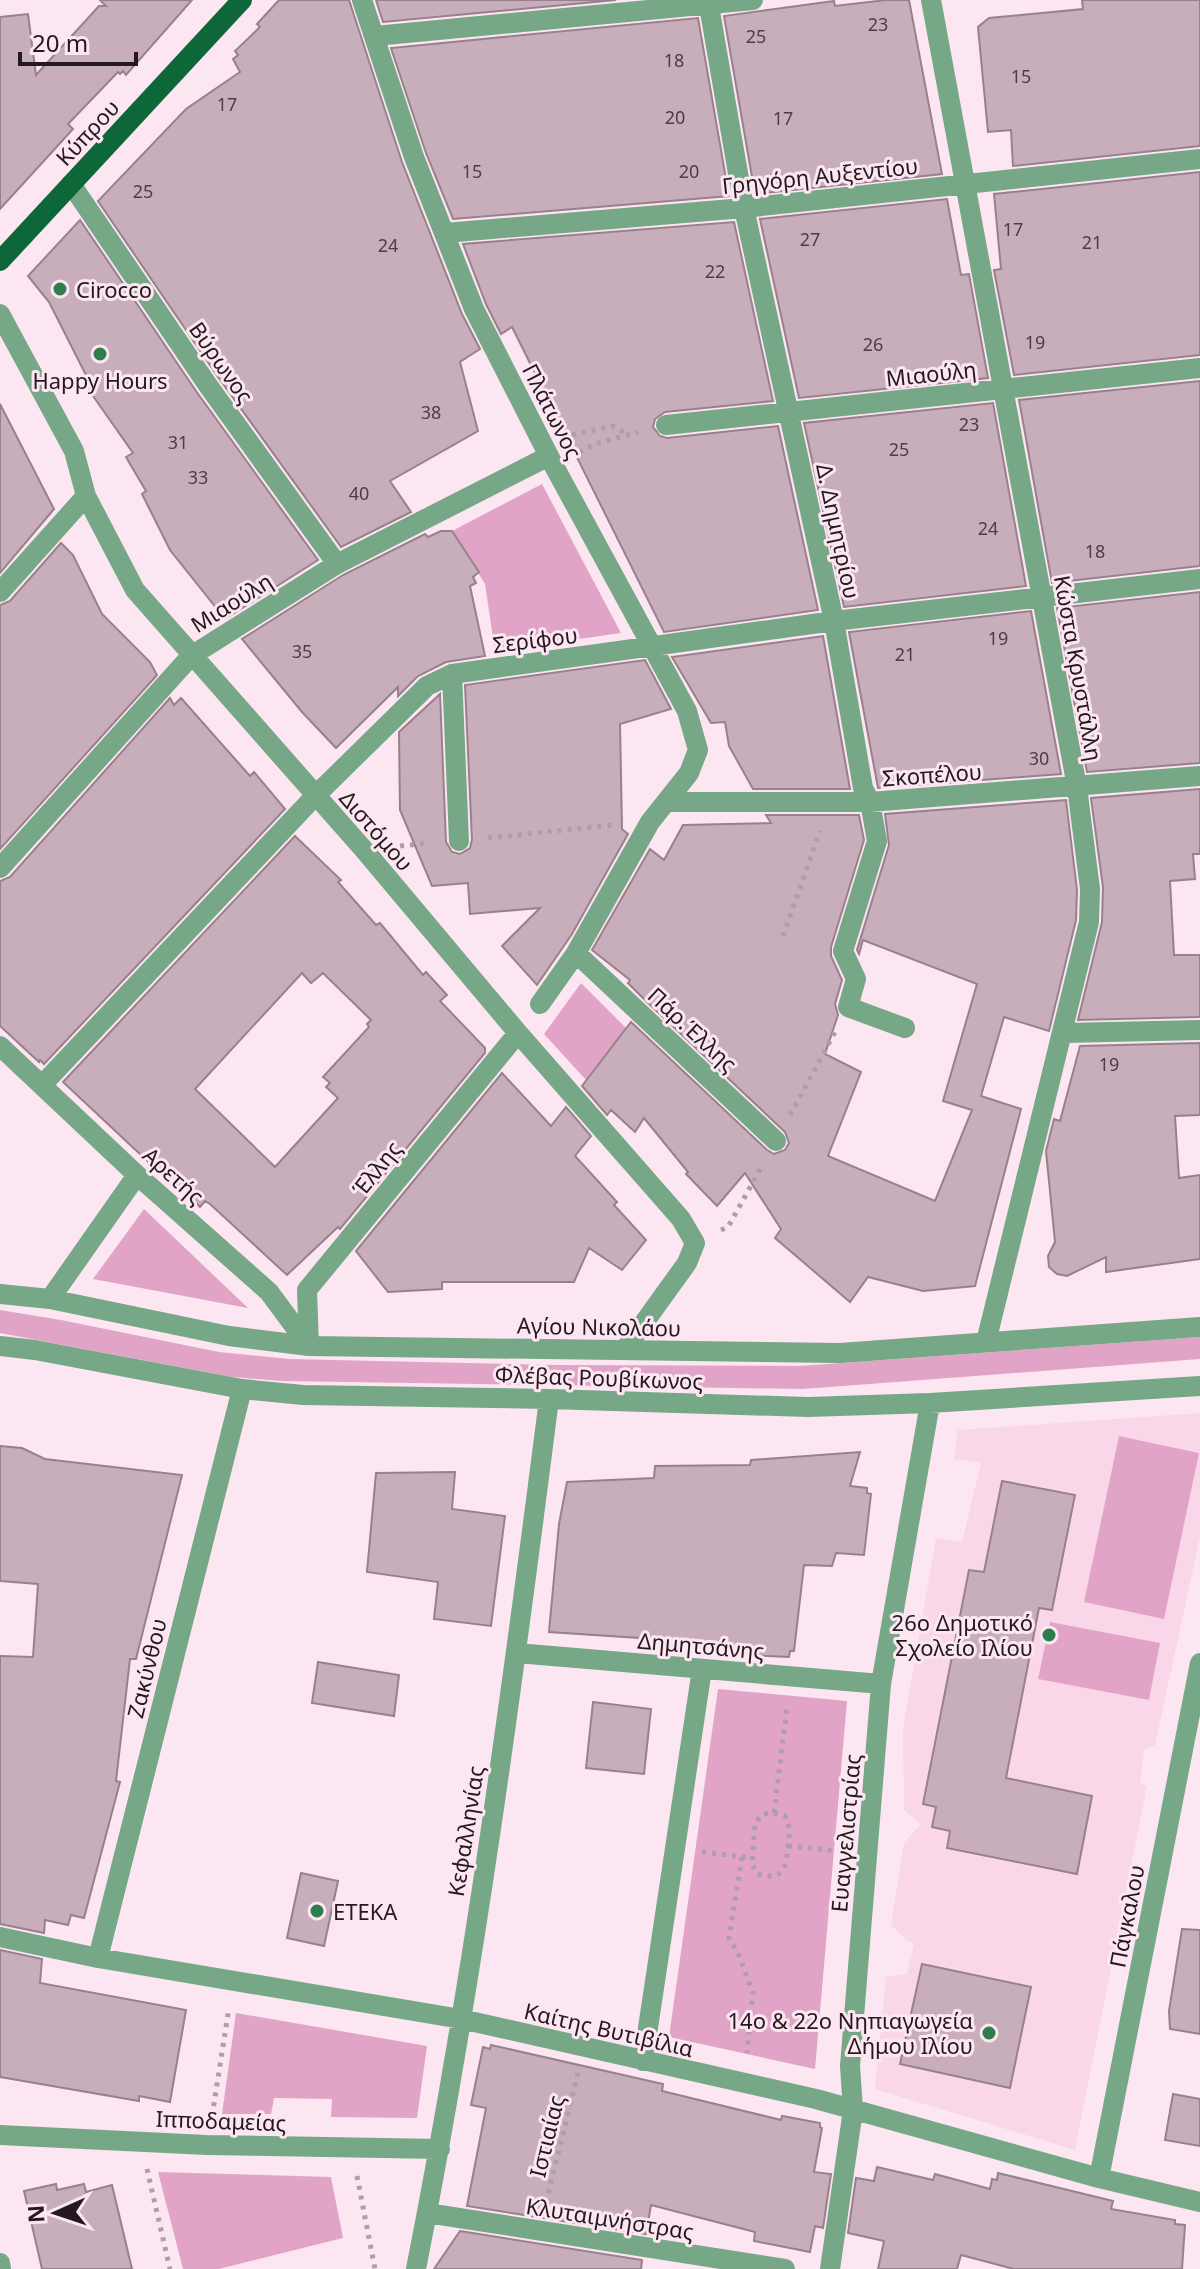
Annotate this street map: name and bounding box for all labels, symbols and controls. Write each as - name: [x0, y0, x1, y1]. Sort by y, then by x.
- house number: 23: [868, 12, 888, 36]
- scale bar: [20, 16, 136, 66]
- house number: 25: [746, 24, 766, 48]
- text: 20 m: [32, 26, 88, 59]
- house number: 18: [664, 48, 684, 72]
- house number: 15: [1011, 64, 1031, 88]
- street label: Κύπρου: [49, 92, 125, 172]
- house number: 17: [217, 92, 237, 116]
- house number: 20: [665, 105, 685, 129]
- house number: 17: [773, 106, 793, 130]
- street label: Γρηγόρη Αυξεντίου: [721, 150, 919, 200]
- house number: 15: [462, 159, 482, 183]
- house number: 20: [679, 159, 699, 183]
- house number: 25: [133, 179, 153, 203]
- house number: 17: [1003, 217, 1023, 241]
- house number: 27: [800, 227, 820, 251]
- house number: 21: [1082, 230, 1102, 254]
- house number: 24: [378, 233, 398, 257]
- house number: 22: [705, 259, 725, 283]
- place label: Cirocco: [76, 274, 152, 304]
- marker: Cirocco: [51, 280, 69, 298]
- street label: Βύρωνος: [183, 315, 261, 409]
- house number: 19: [1025, 330, 1045, 354]
- house number: 26: [863, 332, 883, 356]
- marker: Happy Hours: [91, 345, 109, 363]
- street label: Μιαούλη: [884, 353, 978, 393]
- street label: Πλάτωνος: [516, 358, 590, 464]
- place label: Happy Hours: [32, 365, 168, 395]
- house number: 38: [421, 400, 441, 424]
- house number: 23: [959, 412, 979, 436]
- house number: 31: [168, 430, 188, 454]
- house number: 25: [889, 437, 909, 461]
- street label: Δ. Δημητρίου: [810, 461, 868, 601]
- house number: 33: [188, 465, 208, 489]
- house number: 40: [349, 481, 369, 505]
- house number: 24: [978, 516, 998, 540]
- house number: 18: [1085, 539, 1105, 563]
- street label: Μιαούλη: [185, 565, 277, 639]
- street label: Κώστα Κρυστάλλη: [1048, 573, 1110, 763]
- street label: Σερίφου: [491, 619, 579, 659]
- house number: 19: [988, 626, 1008, 650]
- house number: 35: [292, 639, 312, 663]
- house number: 21: [895, 642, 915, 666]
- house number: 30: [1029, 746, 1049, 770]
- street label: Σκοπέλου: [881, 756, 983, 792]
- street label: Διστόμου: [333, 783, 421, 877]
- street label: Πάρ.Έλλης: [642, 980, 744, 1078]
- house number: 19: [1099, 1052, 1119, 1076]
- street label: Έλλης: [345, 1134, 407, 1202]
- street label: Αρετής: [137, 1140, 211, 1210]
- street label: Αγίου Νικολάου: [517, 1310, 681, 1342]
- street label: Φλέβας Ρουβίκωνος: [494, 1358, 704, 1396]
- place label: 26ο Δημοτικό Σχολείο Ιλίου: [892, 1607, 1033, 1662]
- street label: Ζακύνθου: [119, 1615, 173, 1721]
- street label: Δημητσάνης: [636, 1625, 766, 1665]
- marker: 26ο Δημοτικό Σχολείο Ιλίου: [1040, 1626, 1058, 1644]
- street label: Ευαγγελιστρίας: [823, 1753, 867, 1913]
- street label: Κεφαλληνίας: [440, 1764, 490, 1898]
- street label: Πάγκαλου: [1101, 1862, 1151, 1970]
- place label: ΕΤΕΚΑ: [333, 1896, 398, 1926]
- marker: ΕΤΕΚΑ: [308, 1902, 326, 1920]
- street label: Καίτης Βυτιβίλια: [521, 1995, 697, 2063]
- place label: 14ο & 22ο Νηπιαγωγεία Δήμου Ιλίου: [728, 2005, 973, 2060]
- marker: 14ο & 22ο Νηπιαγωγεία Δήμου Ιλίου: [980, 2024, 998, 2042]
- street label: Ιστιαίας: [521, 2092, 571, 2180]
- street label: Ιπποδαμείας: [155, 2103, 287, 2137]
- north arrow: [16, 2173, 96, 2253]
- street label: Κλυταιμνήστρας: [524, 2190, 696, 2246]
- text: N: [20, 2204, 50, 2224]

